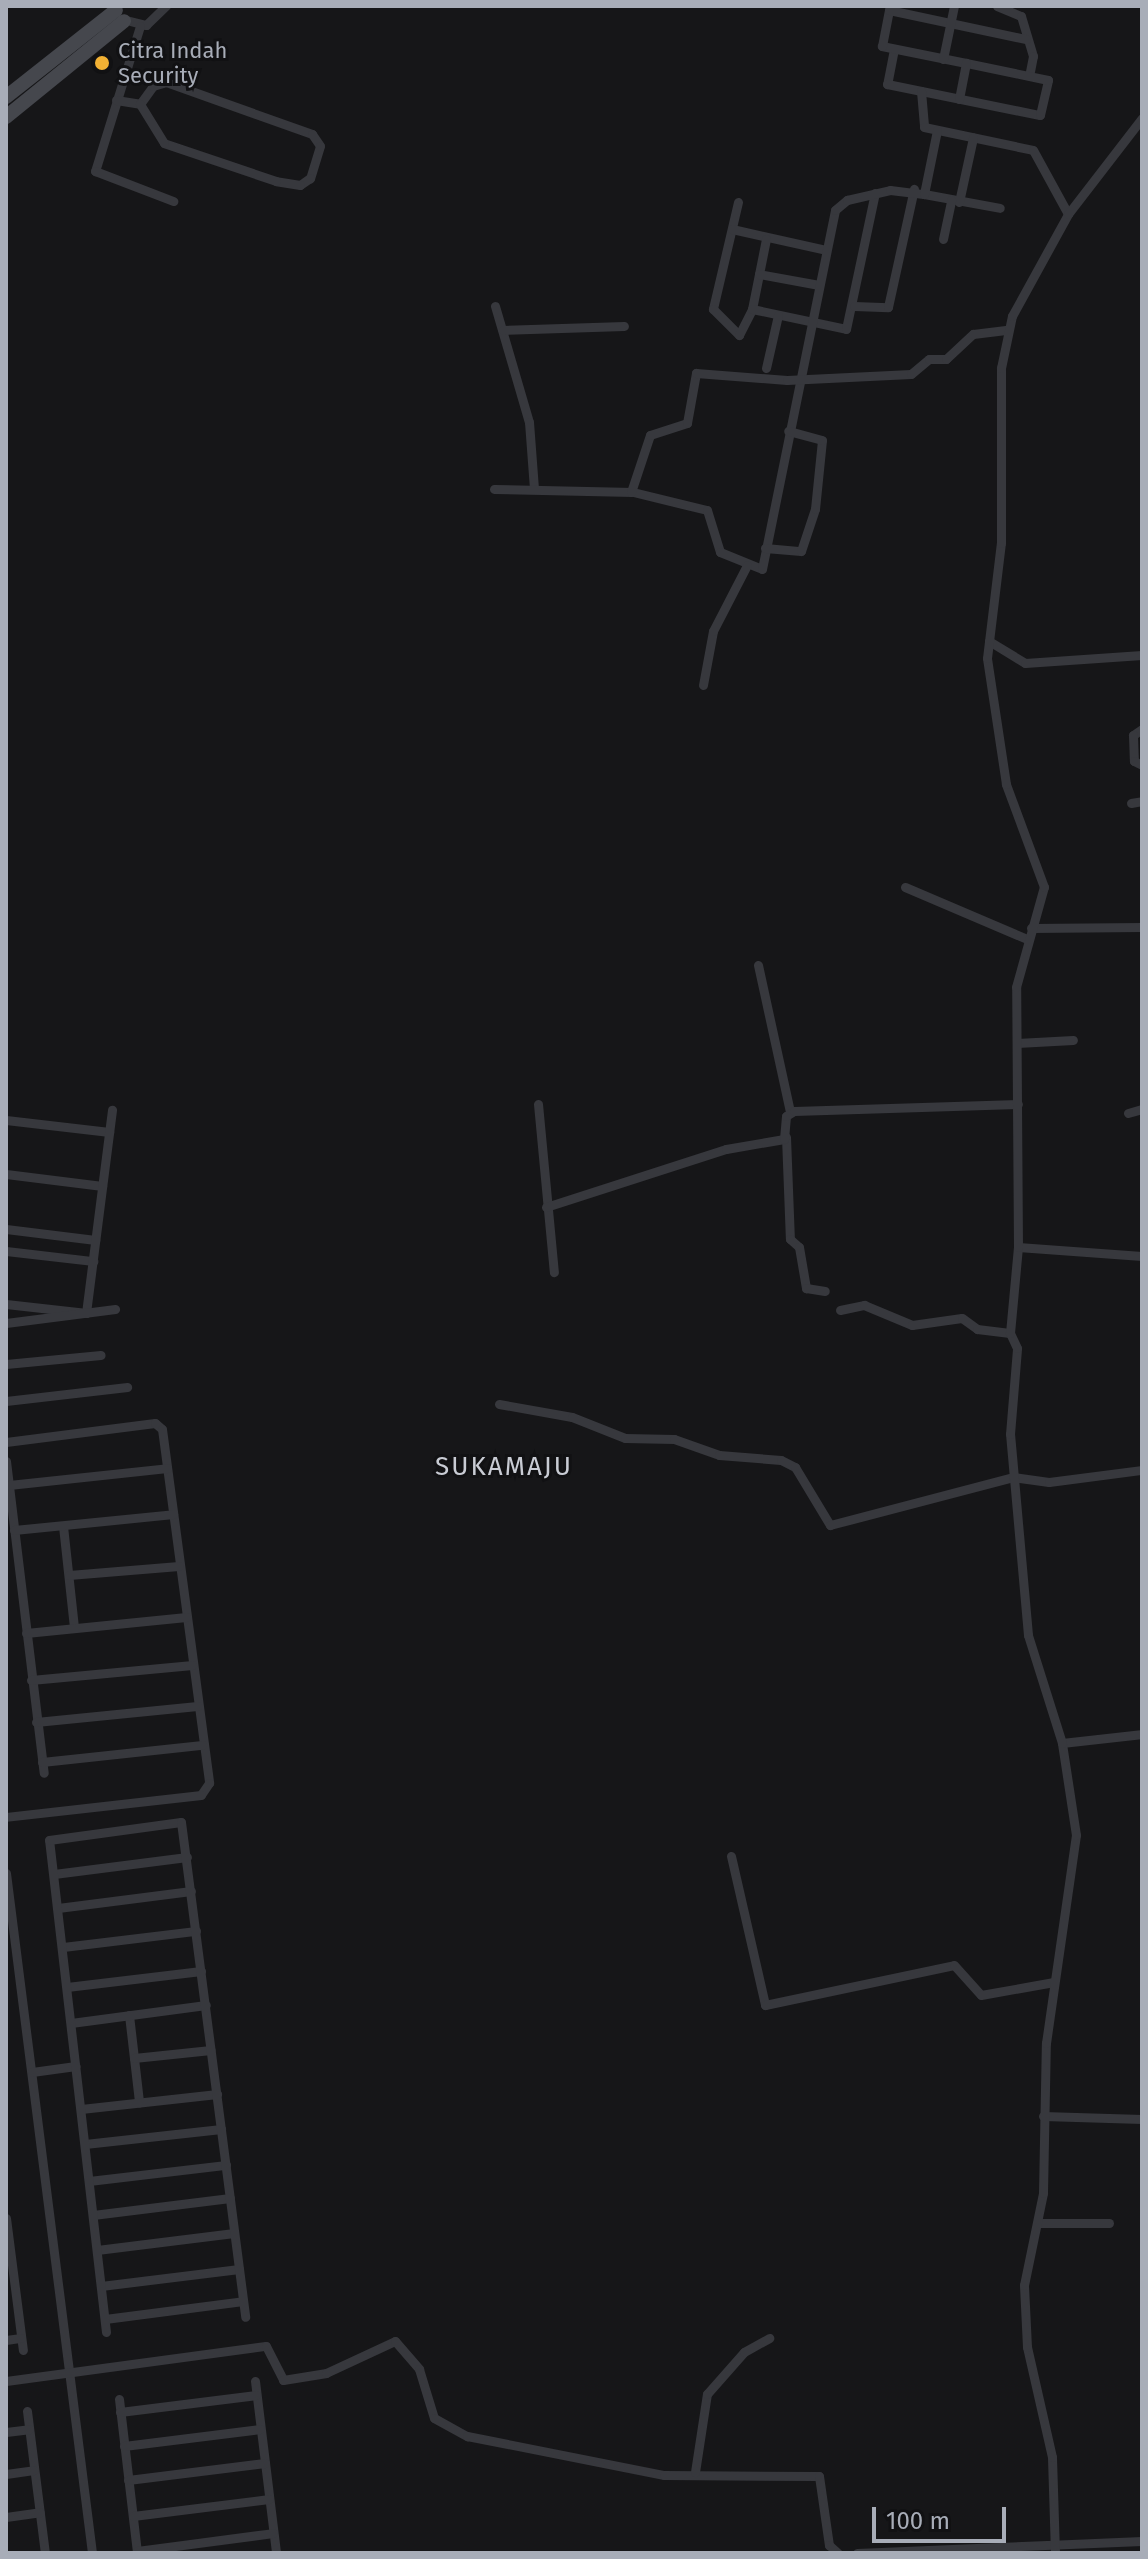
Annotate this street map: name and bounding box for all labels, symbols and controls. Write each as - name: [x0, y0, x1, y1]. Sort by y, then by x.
- place label: Citra Indah Security: [118, 37, 227, 88]
- marker: Citra Indah Security: [93, 54, 111, 72]
- district label: SUKAMAJU: [435, 1451, 573, 1483]
- scale bar: [876, 2491, 1010, 2541]
- text: 100 m: [886, 2507, 950, 2535]

